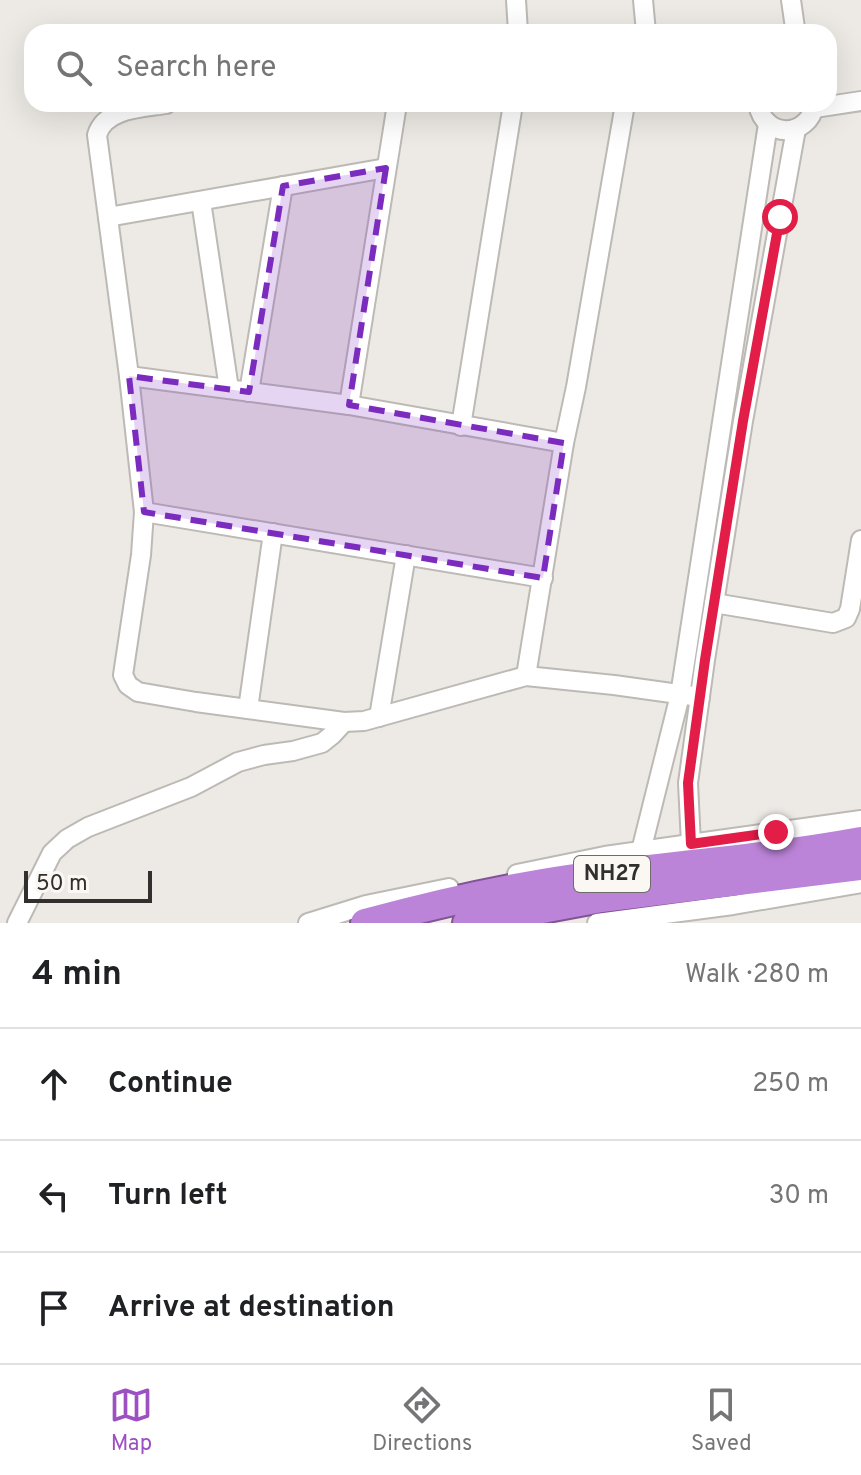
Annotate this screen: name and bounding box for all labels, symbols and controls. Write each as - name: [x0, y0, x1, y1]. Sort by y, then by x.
- search box: [24, 24, 837, 112]
- icon: search: [52, 46, 96, 90]
- text: Search here: [116, 50, 276, 87]
- route start: [762, 199, 798, 235]
- route end: [758, 814, 794, 850]
- road number: NH27: [574, 856, 650, 892]
- scale bar: [24, 867, 152, 903]
- text: 50 m: [36, 871, 88, 898]
- text: 4 min: [32, 954, 122, 997]
- text: Walk · 280 m: [685, 959, 829, 992]
- icon: ahead: [32, 1062, 76, 1106]
- text: Continue: [108, 1066, 233, 1103]
- text: 250 m: [752, 1068, 829, 1101]
- icon: left: [32, 1174, 76, 1218]
- text: Turn left: [108, 1178, 228, 1215]
- text: 30 m: [769, 1180, 829, 1213]
- icon: arrive: [32, 1286, 76, 1330]
- text: Arrive at destination: [108, 1290, 394, 1327]
- tab: Map: [109, 1383, 153, 1458]
- tab: Directions: [372, 1383, 472, 1458]
- tab: Saved: [691, 1383, 752, 1458]

